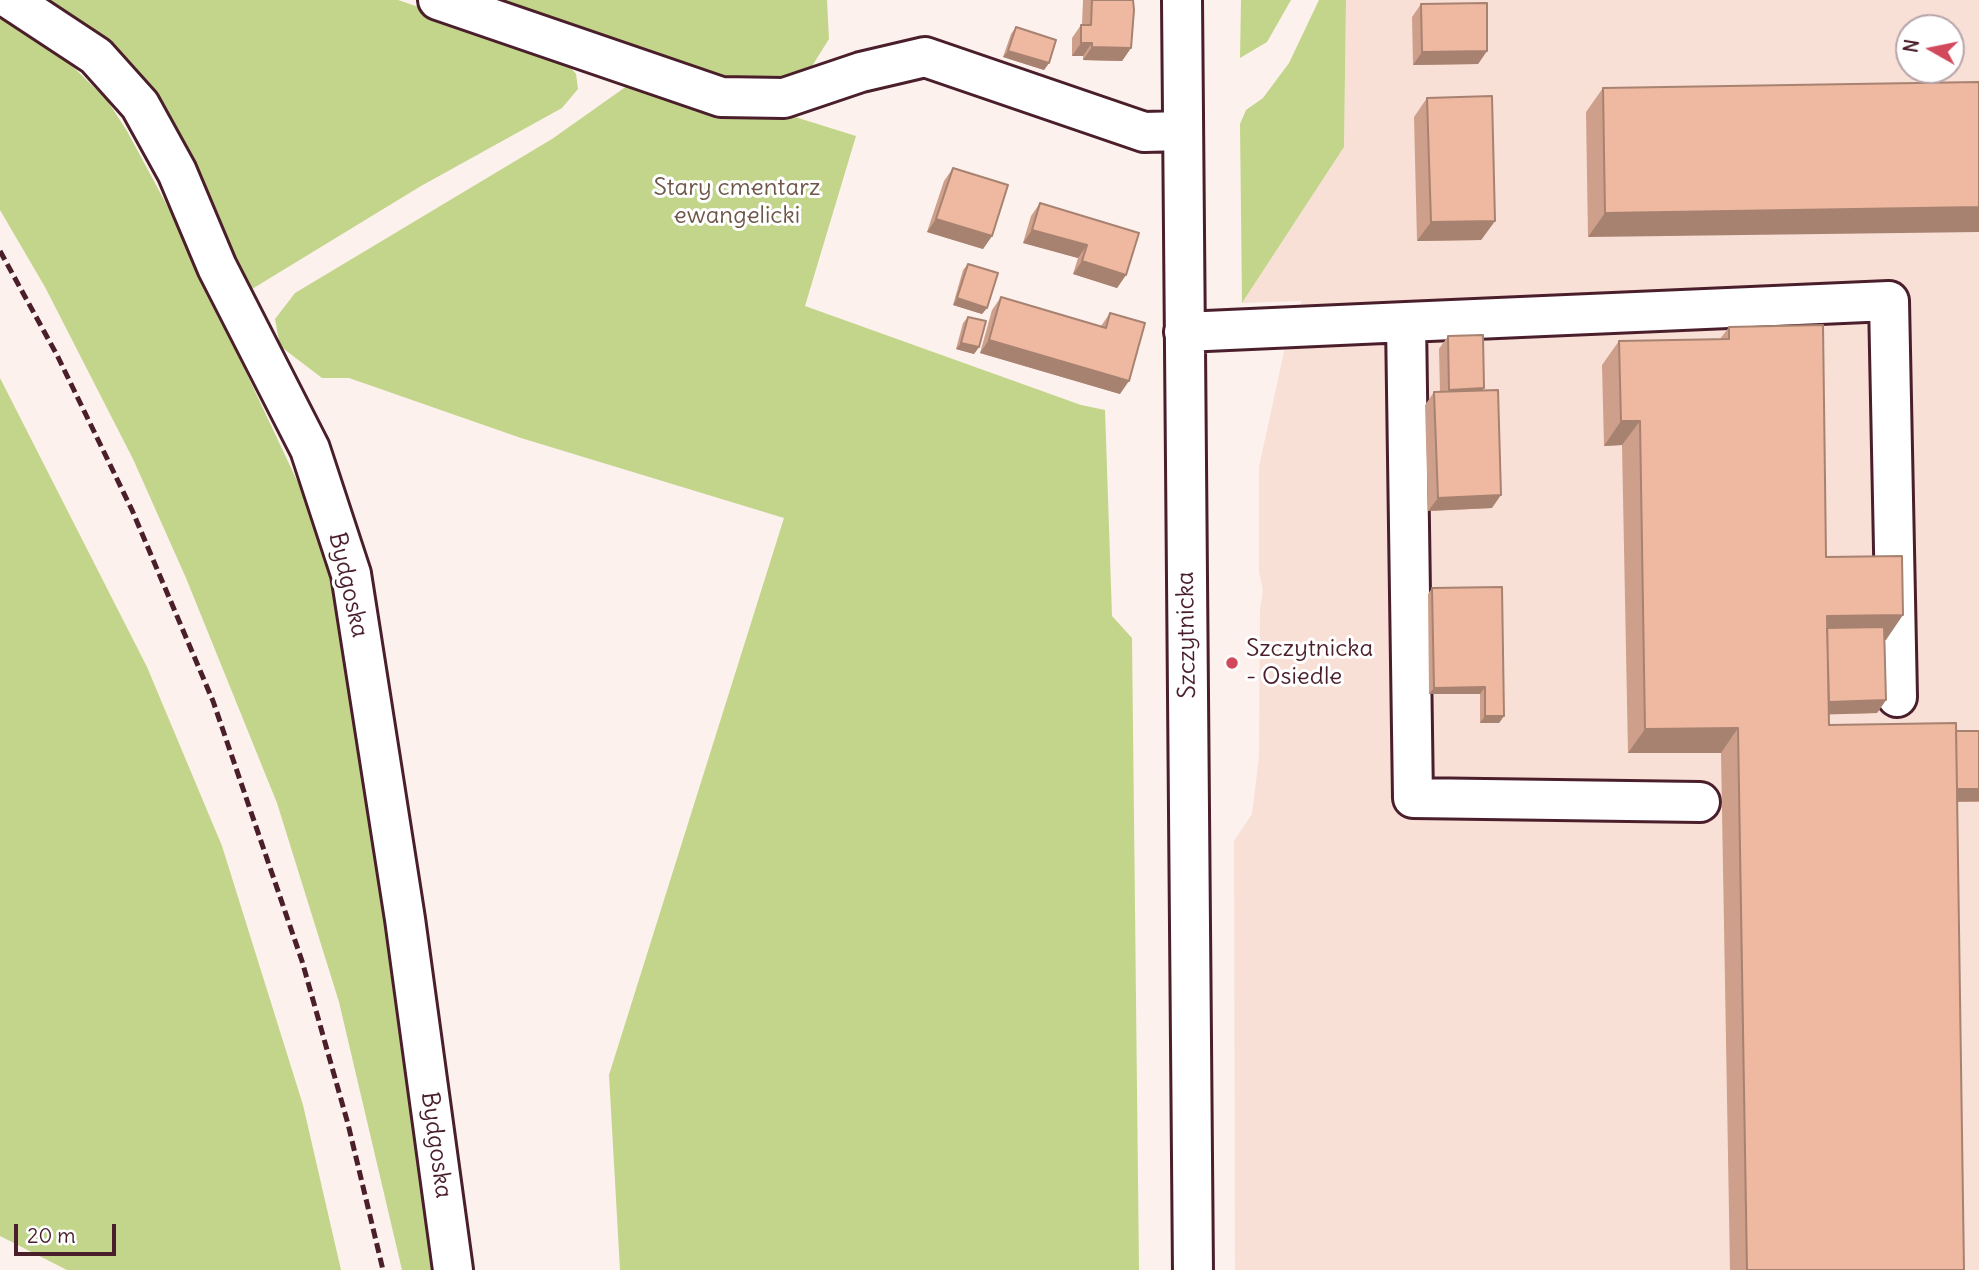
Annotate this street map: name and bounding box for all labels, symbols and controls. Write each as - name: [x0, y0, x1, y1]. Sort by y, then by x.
- north arrow: [1895, 14, 1965, 84]
- text: N: [1898, 38, 1924, 54]
- park label: Stary cmentarz ewangelicki: [654, 174, 820, 230]
- street label: Bydgoska: [322, 530, 374, 640]
- street label: Szczytnicka: [1171, 571, 1203, 699]
- place label: Szczytnicka - Osiedle: [1246, 635, 1373, 691]
- marker: Szczytnicka - Osiedle: [1224, 655, 1240, 671]
- street label: Bydgoska: [414, 1090, 458, 1200]
- scale bar: [18, 1210, 119, 1254]
- text: 20 m: [27, 1222, 76, 1249]

